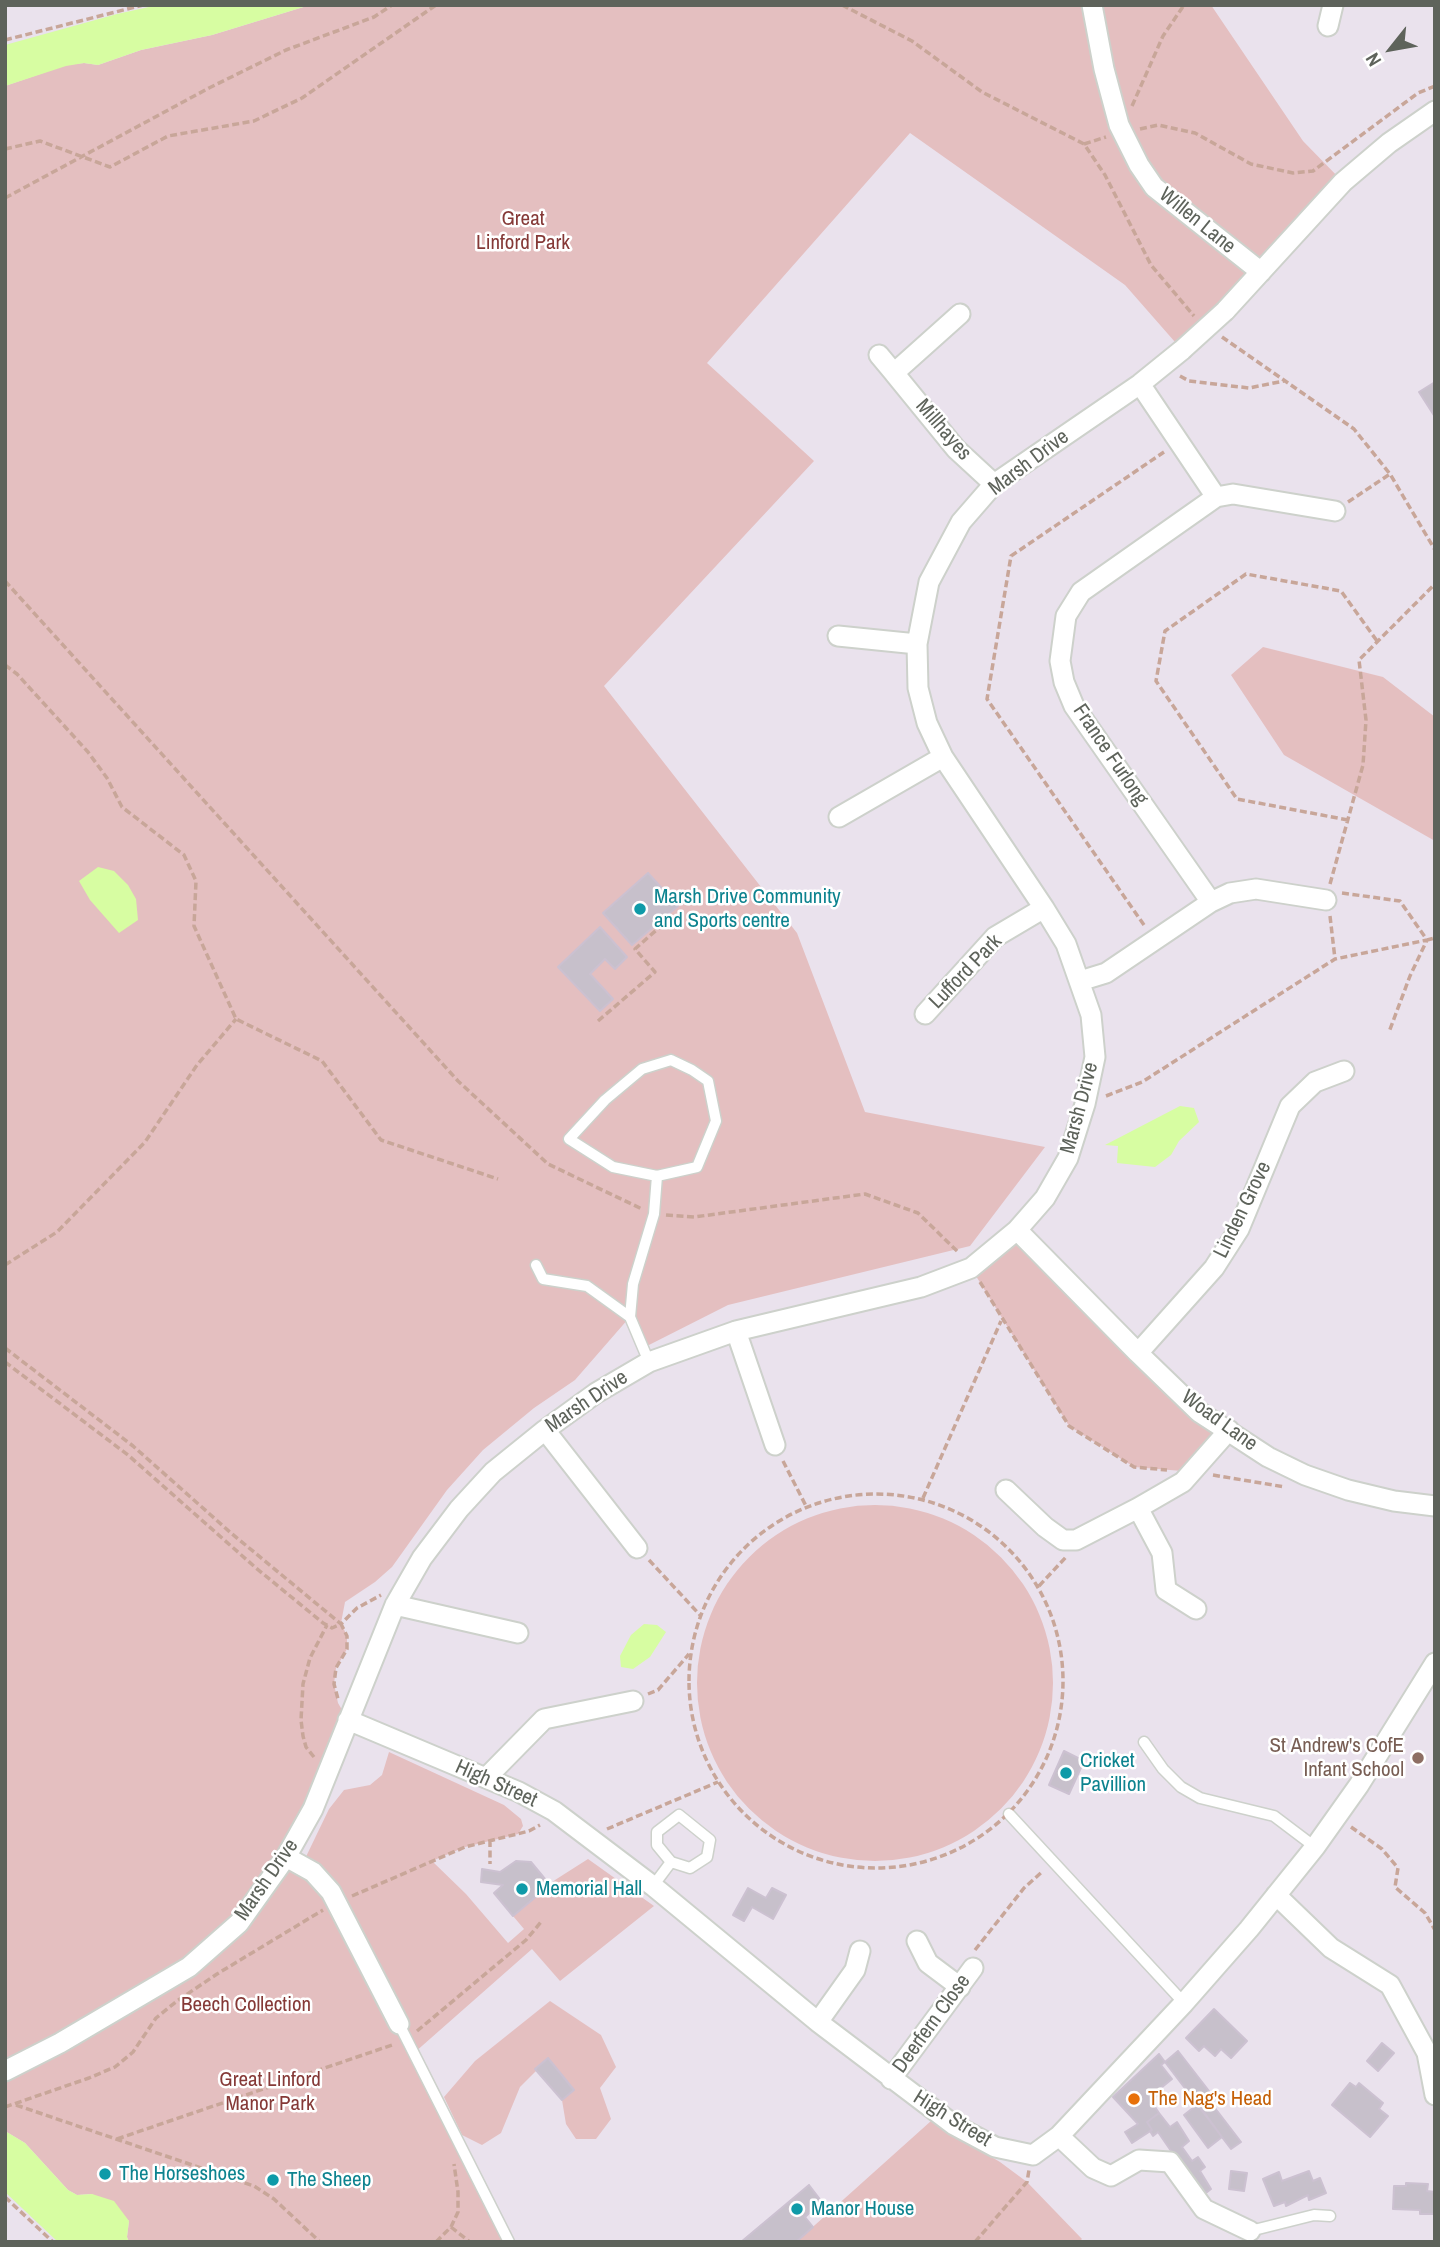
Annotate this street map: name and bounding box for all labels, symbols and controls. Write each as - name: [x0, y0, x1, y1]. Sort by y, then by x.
- north arrow: [1356, 14, 1426, 84]
- text: N: [1359, 48, 1387, 71]
- street label: Willen Lane: [1154, 183, 1240, 259]
- park label: Great Linford Park: [476, 206, 570, 256]
- street label: Millhayes: [910, 394, 976, 466]
- street label: Marsh Drive: [984, 425, 1074, 501]
- street label: France Furlong: [1067, 700, 1153, 810]
- place label: Marsh Drive Community and Sports centre: [654, 884, 841, 934]
- marker: Marsh Drive Community and Sports centre: [632, 901, 648, 917]
- street label: Lufford Park: [924, 930, 1008, 1014]
- street label: Marsh Drive: [1056, 1059, 1104, 1157]
- street label: Linden Grove: [1209, 1158, 1277, 1262]
- street label: Marsh Drive: [541, 1365, 633, 1439]
- street label: Woad Lane: [1176, 1385, 1262, 1457]
- place label: St Andrew's CofE Infant School: [1270, 1733, 1404, 1783]
- place label: Cricket Pavillion: [1080, 1748, 1146, 1798]
- marker: St Andrew's CofE Infant School: [1410, 1750, 1426, 1766]
- street label: High Street: [451, 1755, 541, 1813]
- marker: Cricket Pavillion: [1058, 1765, 1074, 1781]
- street label: Marsh Drive: [230, 1834, 304, 1926]
- place label: Memorial Hall: [536, 1876, 642, 1902]
- marker: Memorial Hall: [514, 1881, 530, 1897]
- street label: Deerfern Close: [888, 1970, 976, 2078]
- park label: Beech Collection: [181, 1992, 311, 2018]
- park label: Great Linford Manor Park: [219, 2067, 321, 2117]
- street label: High Street: [908, 2085, 996, 2153]
- place label: The Nag's Head: [1148, 2086, 1272, 2112]
- marker: The Nag's Head: [1126, 2091, 1142, 2107]
- place label: The Horseshoes: [119, 2161, 245, 2187]
- marker: The Horseshoes: [97, 2166, 113, 2182]
- place label: The Sheep: [287, 2167, 371, 2193]
- marker: The Sheep: [265, 2172, 281, 2188]
- place label: Manor House: [811, 2196, 914, 2222]
- marker: Manor House: [789, 2201, 805, 2217]

